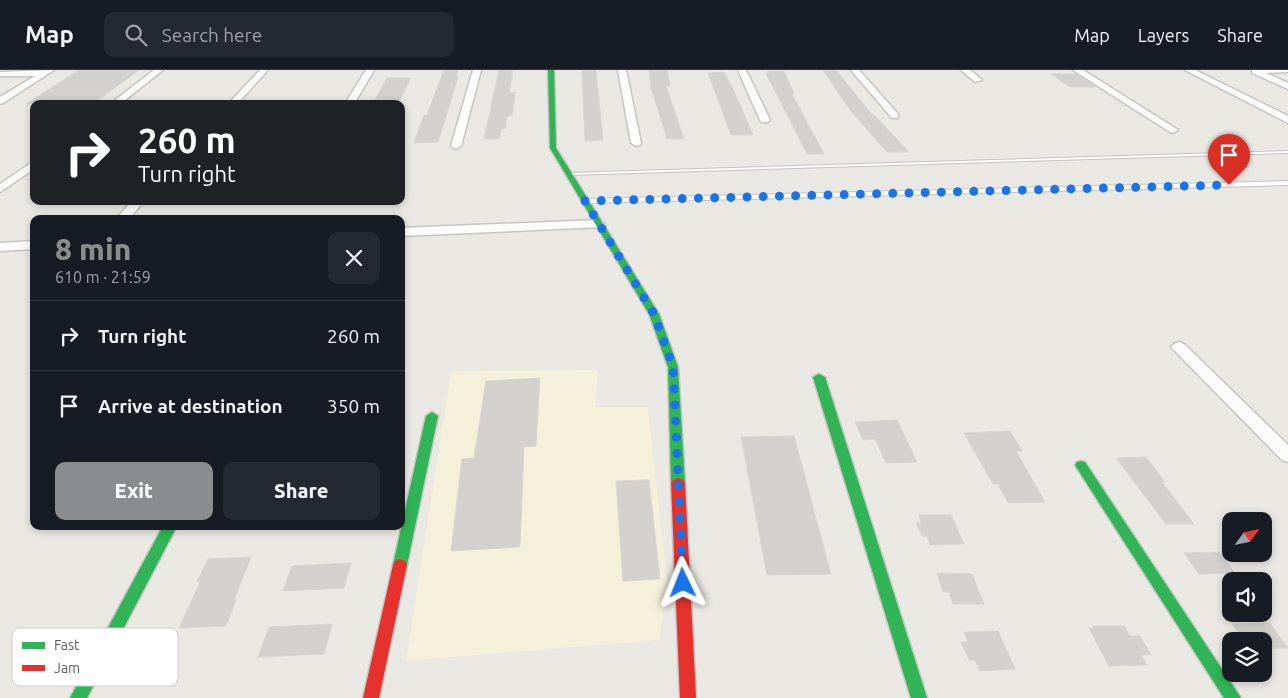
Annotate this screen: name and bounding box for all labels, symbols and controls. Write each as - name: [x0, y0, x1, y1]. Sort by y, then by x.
- search box: [104, 12, 454, 57]
- text: Map: [25, 21, 74, 48]
- icon: search: [122, 21, 150, 49]
- text: Search here: [162, 24, 262, 46]
- text: Map: [1074, 25, 1110, 45]
- text: Layers: [1138, 25, 1189, 45]
- text: Share: [1217, 25, 1263, 45]
- icon: right: [55, 120, 120, 185]
- text: 260 m: [138, 120, 236, 160]
- pin: [1208, 134, 1250, 185]
- icon: arrive: [1215, 141, 1243, 169]
- text: Turn right: [138, 161, 236, 186]
- text: 8 min: [55, 232, 131, 266]
- button: close: [328, 232, 380, 284]
- text: 610 m · 21:59: [55, 268, 151, 286]
- icon: right: [55, 322, 83, 350]
- text: Turn right: [98, 325, 186, 347]
- text: 260 m: [327, 325, 380, 347]
- icon: arrive: [55, 392, 83, 420]
- text: Arrive at destination: [98, 395, 283, 417]
- text: 350 m: [327, 395, 380, 417]
- button: Exit: [55, 462, 213, 520]
- button: Share: [223, 462, 380, 520]
- north arrow: [1222, 512, 1272, 562]
- map controls: [1222, 512, 1272, 682]
- position arrow: [656, 556, 708, 608]
- button: sound: [1222, 572, 1272, 622]
- legend: [12, 628, 178, 686]
- button: layers: [1222, 632, 1272, 682]
- text: Fast: [54, 637, 80, 653]
- text: Jam: [54, 660, 80, 676]

